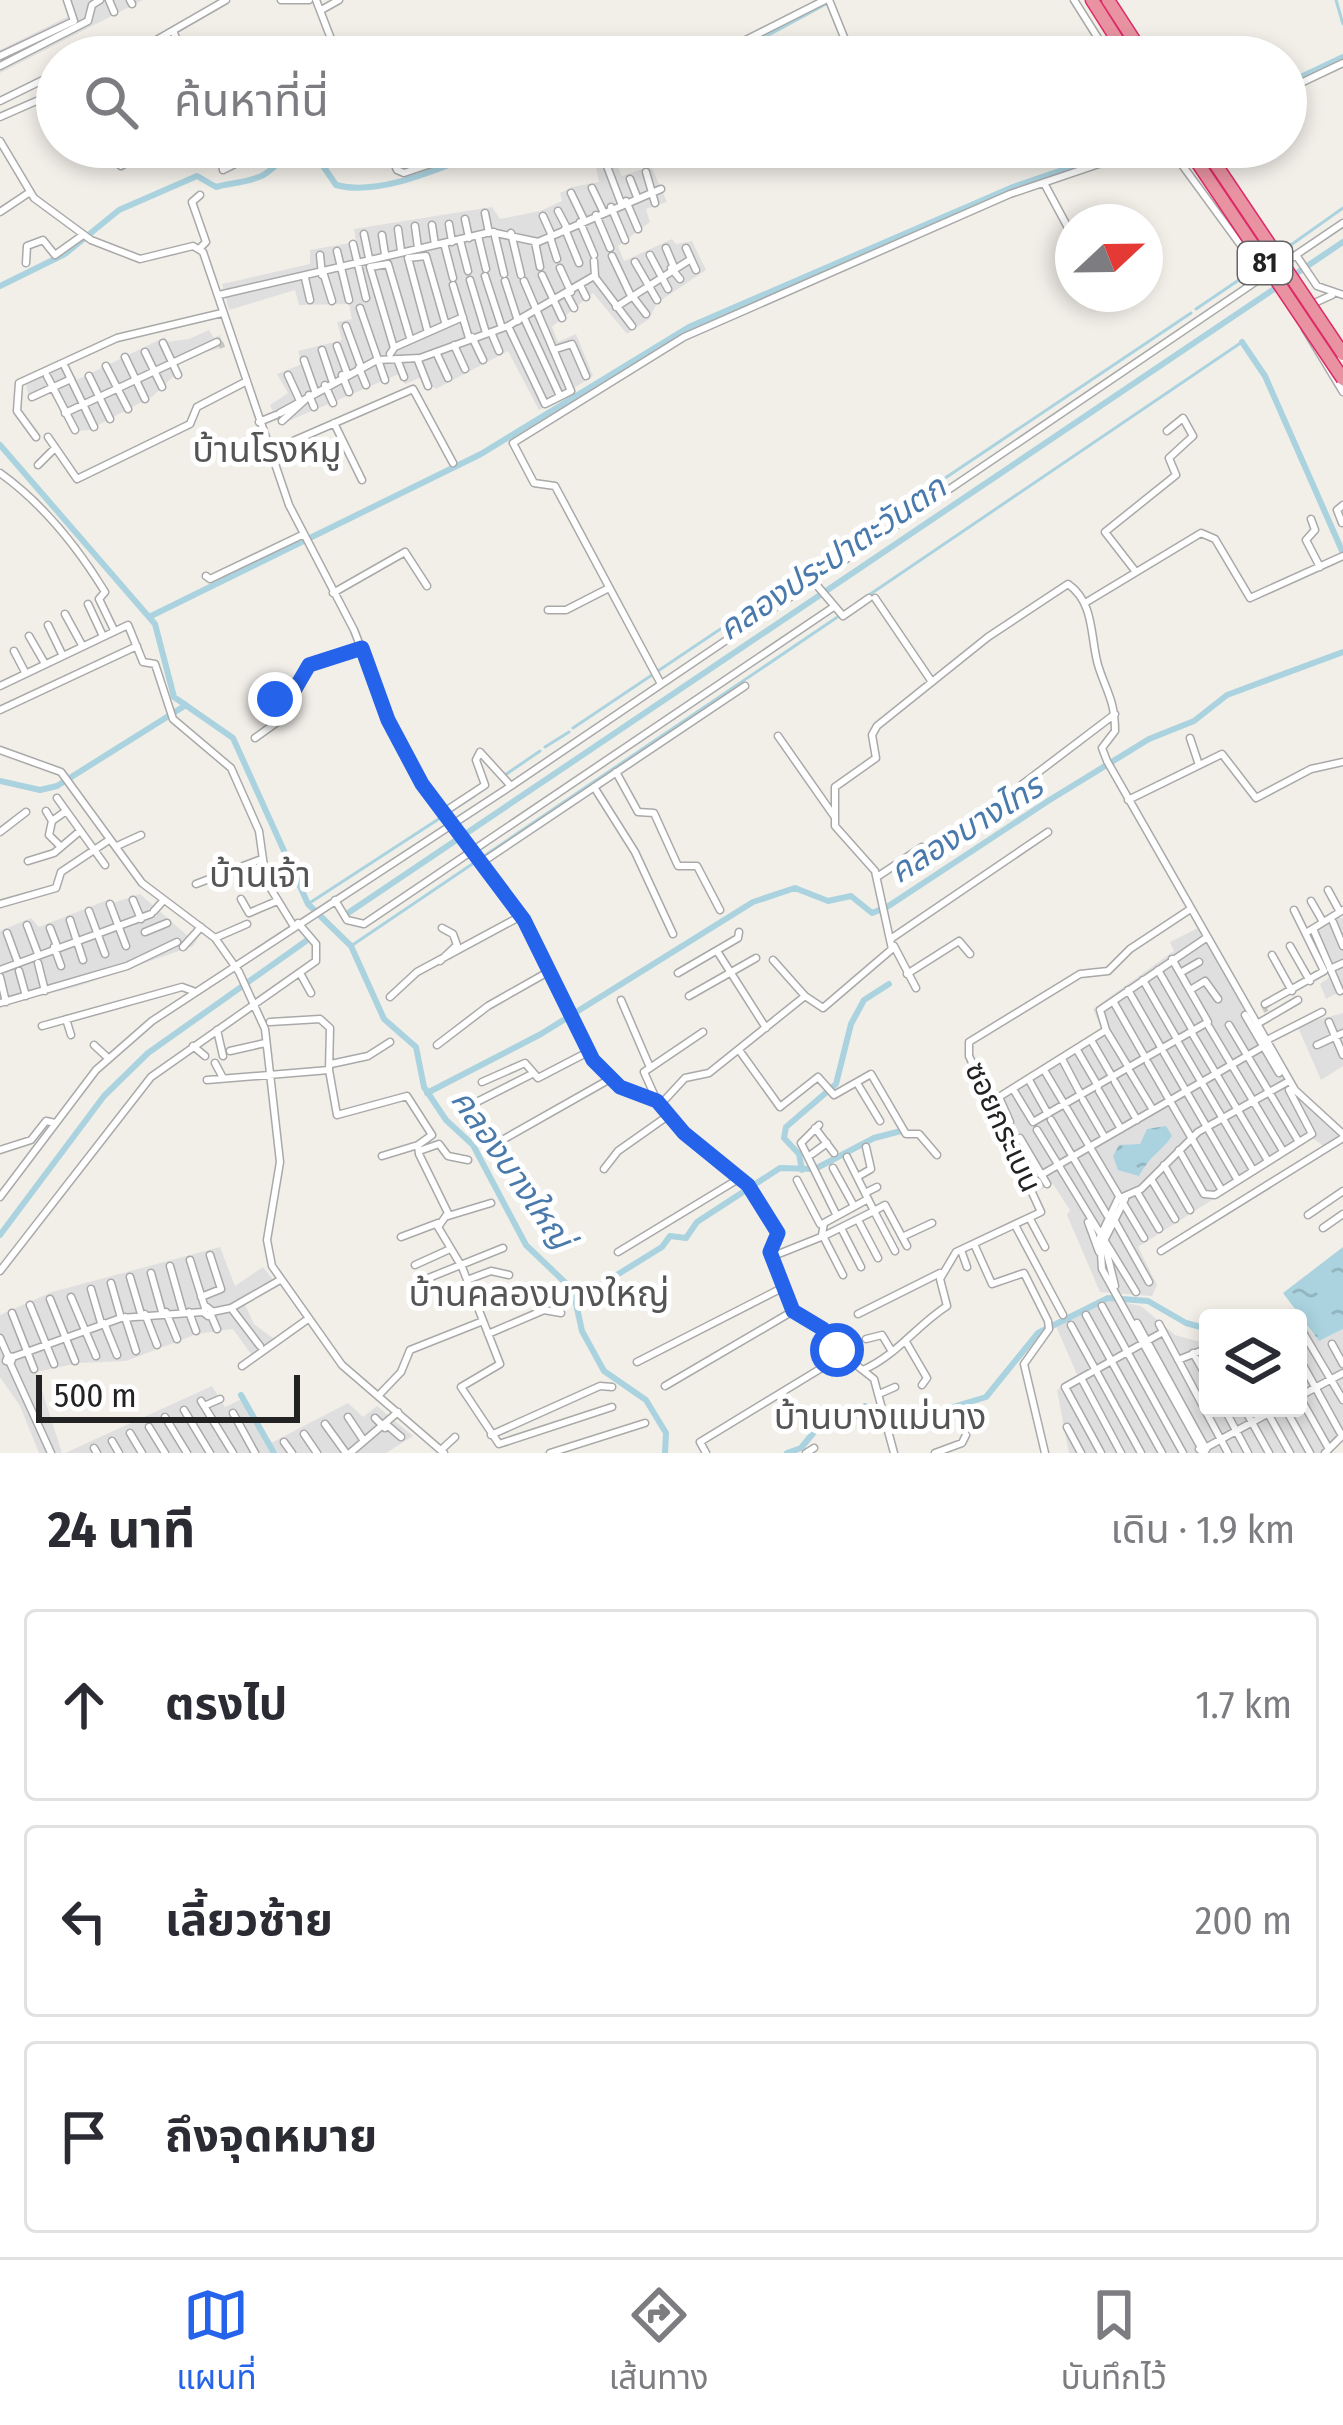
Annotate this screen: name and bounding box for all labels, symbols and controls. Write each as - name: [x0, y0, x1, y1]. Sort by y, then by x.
- search box: [36, 36, 1307, 168]
- icon: search: [78, 69, 144, 135]
- text: ค้นหาที่นี่: [174, 74, 329, 128]
- north arrow: [1055, 204, 1163, 312]
- road number: 81: [1238, 242, 1292, 284]
- district label: บ้านโรงหมู: [192, 428, 342, 472]
- water label: คลองประปาตะวันตก: [711, 466, 954, 649]
- route end: [248, 672, 302, 726]
- water label: คลองบางไทร: [882, 765, 1052, 892]
- district label: บ้านเจ้า: [209, 853, 311, 897]
- street label: ซอยกระเบน: [957, 1056, 1049, 1198]
- water label: คลองบางใหญ่: [442, 1081, 585, 1261]
- district label: บ้านคลองบางใหญ่: [408, 1272, 670, 1316]
- map controls: [1199, 1309, 1307, 1417]
- button: layers: [1199, 1309, 1307, 1417]
- route start: [810, 1323, 864, 1377]
- scale bar: [36, 1369, 300, 1422]
- text: 500 m: [54, 1376, 137, 1416]
- district label: บ้านบางแม่นาง: [774, 1395, 986, 1439]
- text: 24 นาที: [48, 1499, 195, 1561]
- text: เดิน · 1.9 km: [1111, 1507, 1295, 1553]
- icon: ahead: [51, 1672, 117, 1738]
- text: ตรงไป: [165, 1677, 287, 1731]
- text: 1.7 km: [1195, 1682, 1292, 1728]
- icon: left: [51, 1888, 117, 1954]
- text: เลี้ยวซ้าย: [165, 1893, 333, 1947]
- text: 200 m: [1195, 1898, 1292, 1944]
- icon: arrive: [51, 2104, 117, 2170]
- text: ถึงจุดหมาย: [165, 2109, 377, 2163]
- tab: แผนที่: [176, 2282, 257, 2404]
- tab: เส้นทาง: [609, 2282, 709, 2404]
- tab: บันทึกไว้: [1061, 2282, 1167, 2404]

